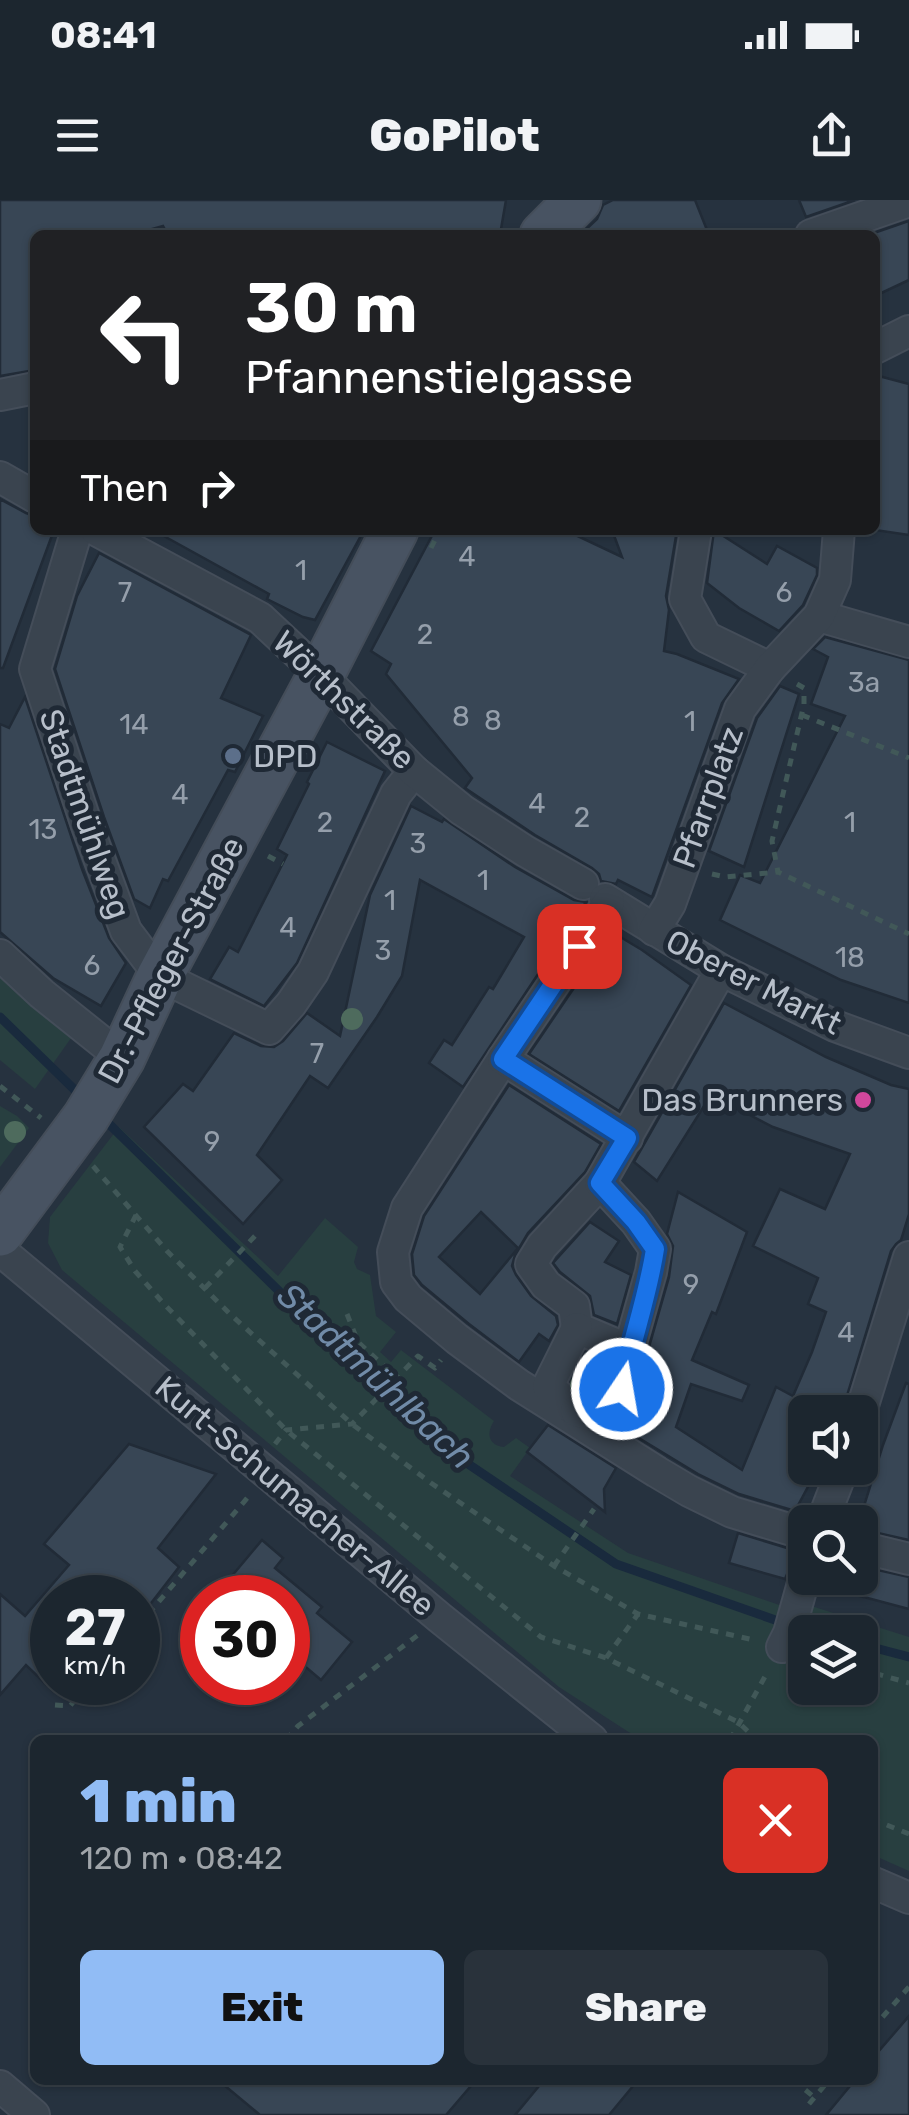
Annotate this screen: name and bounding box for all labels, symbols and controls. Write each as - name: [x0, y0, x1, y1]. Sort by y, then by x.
- text: 08:41: [50, 12, 157, 58]
- icon: menu: [50, 108, 105, 163]
- icon: share: [804, 108, 859, 163]
- text: GoPilot: [369, 109, 540, 162]
- text: 30 m: [245, 267, 418, 350]
- icon: left: [80, 270, 210, 400]
- text: Pfannenstielgasse: [245, 351, 633, 404]
- icon: right: [189, 460, 244, 515]
- text: Then: [80, 465, 169, 511]
- house number: 4: [458, 540, 476, 573]
- house number: 1: [295, 554, 307, 587]
- house number: 7: [118, 576, 132, 609]
- house number: 6: [776, 576, 792, 609]
- house number: 2: [417, 618, 433, 651]
- street label: Wörthstraße: [265, 623, 423, 777]
- house number: 3a: [848, 666, 880, 699]
- house number: 8: [452, 700, 470, 733]
- street label: Stadtmühlweg: [31, 704, 139, 924]
- house number: 8: [484, 704, 502, 737]
- house number: 1: [684, 705, 696, 738]
- house number: 14: [119, 708, 149, 741]
- street label: Pfarrplatz: [665, 721, 751, 873]
- place label: DPD: [253, 737, 318, 775]
- marker: DPD: [222, 745, 244, 767]
- house number: 4: [171, 778, 189, 811]
- house number: 4: [528, 787, 546, 820]
- house number: 2: [574, 801, 590, 834]
- house number: 2: [317, 806, 333, 839]
- house number: 1: [844, 806, 856, 839]
- house number: 13: [29, 813, 57, 846]
- house number: 3: [410, 827, 426, 860]
- street label: Dr.-Pfleger-Straße: [90, 830, 252, 1090]
- house number: 1: [477, 864, 489, 897]
- house number: 1: [384, 884, 396, 917]
- pin: [537, 904, 622, 989]
- house number: 4: [279, 911, 297, 944]
- icon: arrive: [552, 919, 607, 974]
- street label: Oberer Markt: [660, 922, 848, 1042]
- house number: 3: [375, 934, 391, 967]
- house number: 18: [835, 941, 865, 974]
- house number: 6: [84, 949, 100, 982]
- house number: 7: [310, 1037, 324, 1070]
- place label: Das Brunners: [641, 1081, 843, 1119]
- marker: Das Brunners: [852, 1089, 874, 1111]
- house number: 9: [204, 1125, 220, 1158]
- house number: 9: [683, 1268, 699, 1301]
- water label: Stadtmühlbach: [269, 1274, 483, 1478]
- house number: 4: [837, 1316, 855, 1349]
- position arrow: [570, 1337, 674, 1441]
- street label: Kurt-Schumacher-Allee: [148, 1368, 442, 1624]
- map controls: [788, 1395, 878, 1705]
- button: sound: [788, 1395, 878, 1485]
- button: search: [788, 1505, 878, 1595]
- speed limit sign: 30: [180, 1575, 310, 1705]
- text: 27: [64, 1598, 126, 1658]
- button: layers: [788, 1615, 878, 1705]
- text: km/h: [64, 1651, 126, 1680]
- text: 1 min: [80, 1766, 237, 1837]
- button: close: [723, 1768, 828, 1873]
- text: 120 m · 08:42: [80, 1839, 283, 1877]
- button: Exit: [80, 1950, 444, 2065]
- button: Share: [464, 1950, 828, 2065]

